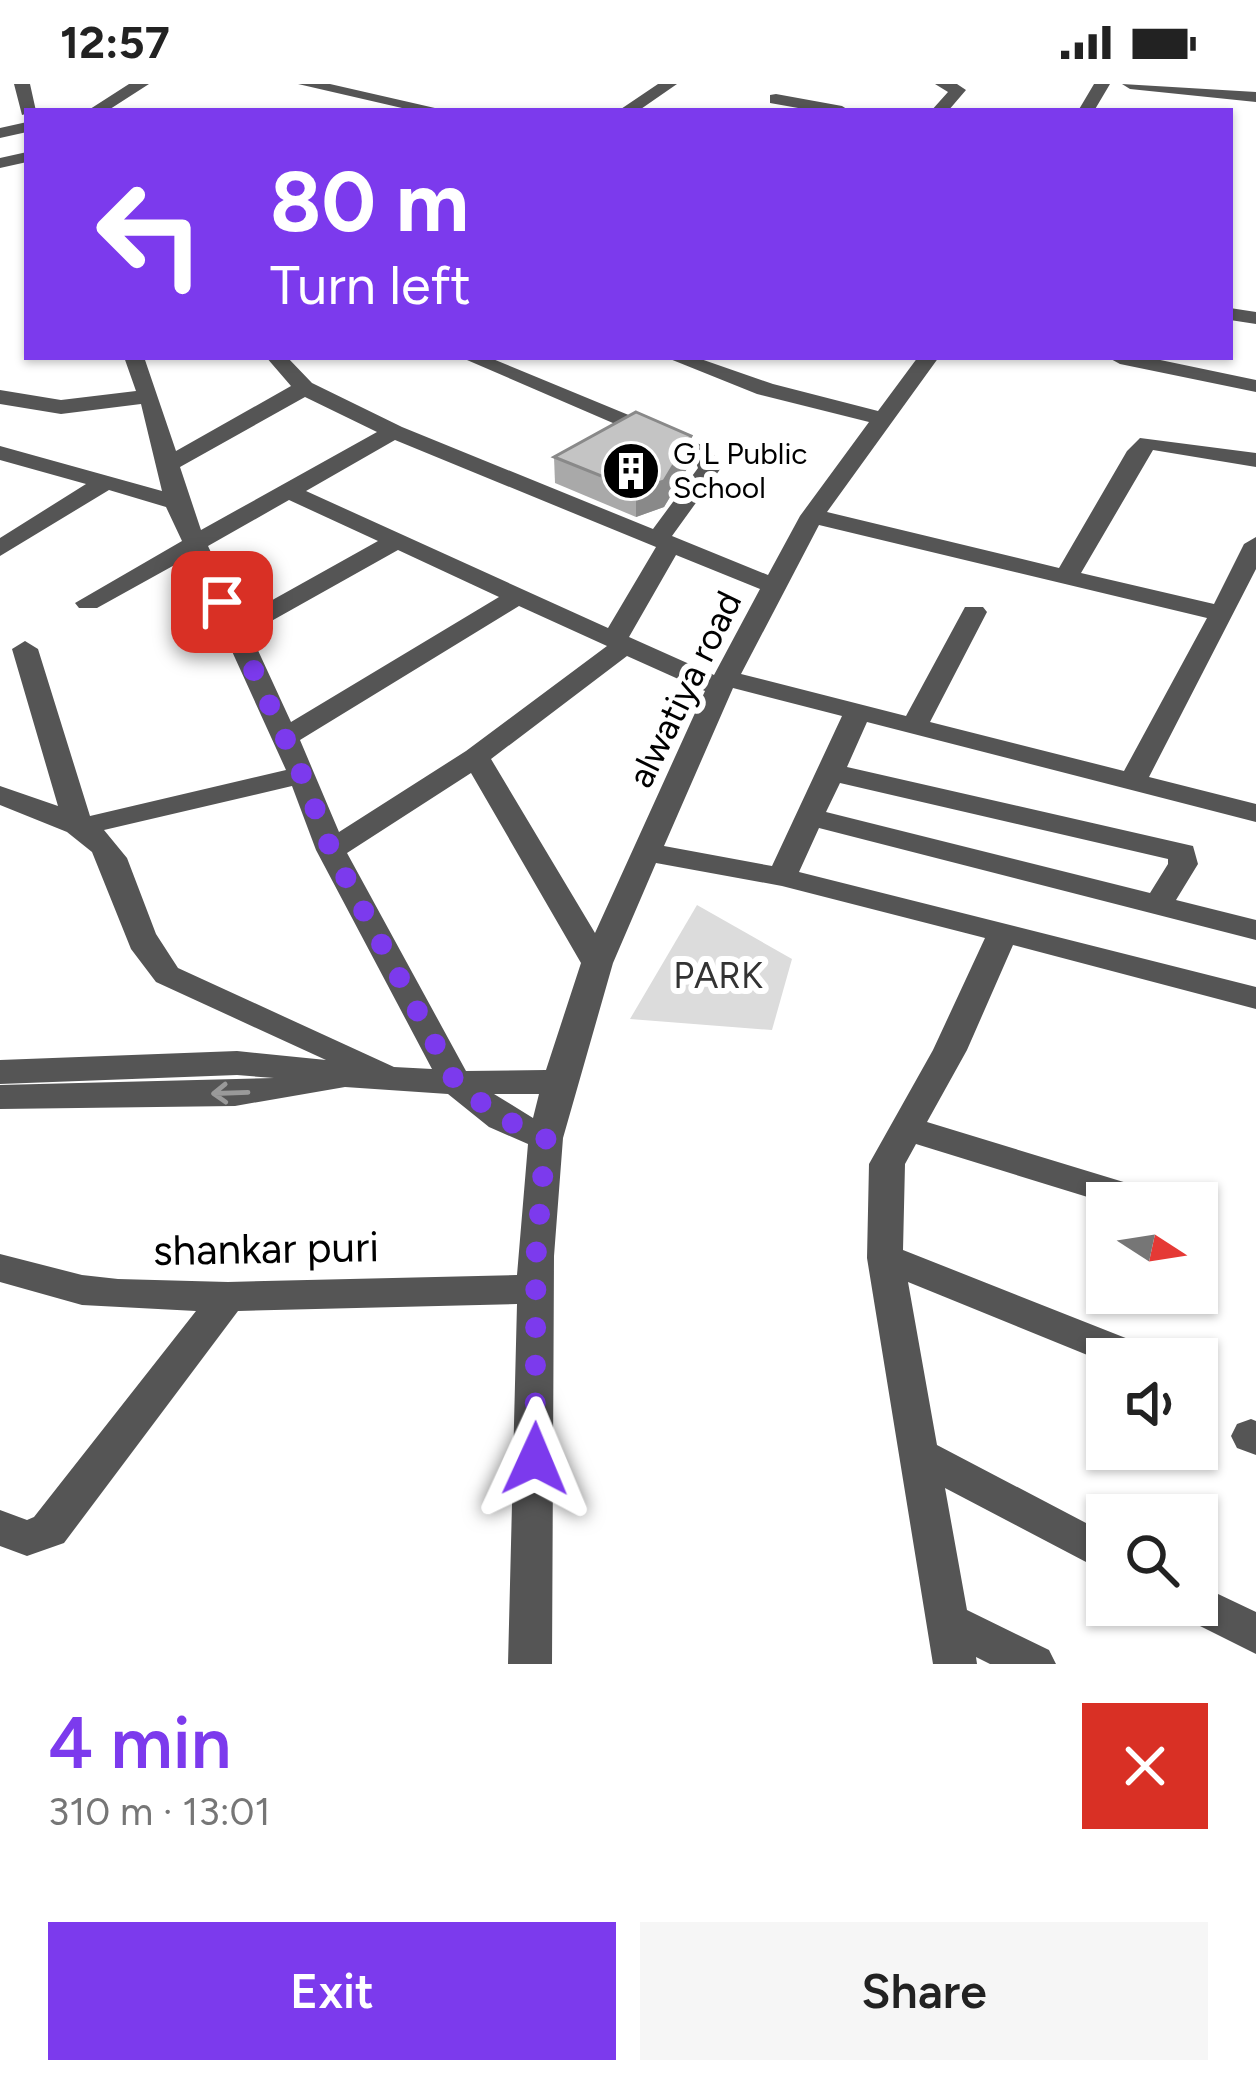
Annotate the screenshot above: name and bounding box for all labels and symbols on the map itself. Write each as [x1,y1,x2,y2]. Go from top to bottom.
place label: G L Public School [673,435,808,506]
building icon: G L Public School [600,440,662,502]
pin [171,551,273,653]
street label: alwatiya road [619,584,750,794]
park label: PARK [673,954,763,997]
one-way arrow [211,1082,250,1105]
north arrow [1086,1182,1218,1314]
street label: shankar puri [153,1221,379,1276]
position arrow [472,1396,598,1522]

